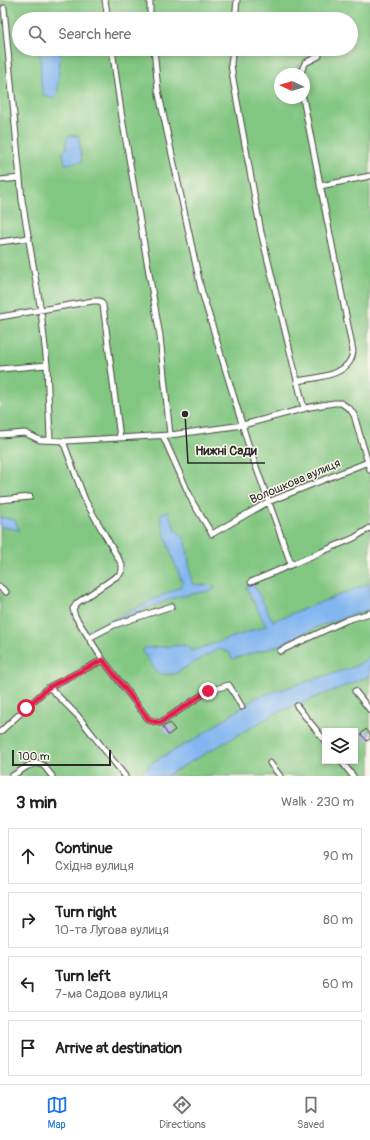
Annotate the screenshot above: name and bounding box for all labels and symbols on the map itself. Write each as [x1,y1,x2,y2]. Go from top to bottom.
north arrow [274,68,310,104]
callout: Нижні Сади [188,438,265,463]
text: Нижні Сади [195,443,257,459]
street label: Волошкова вулиця [248,455,343,507]
route end [199,682,217,700]
route start [17,699,35,717]
scale bar [12,748,111,767]

